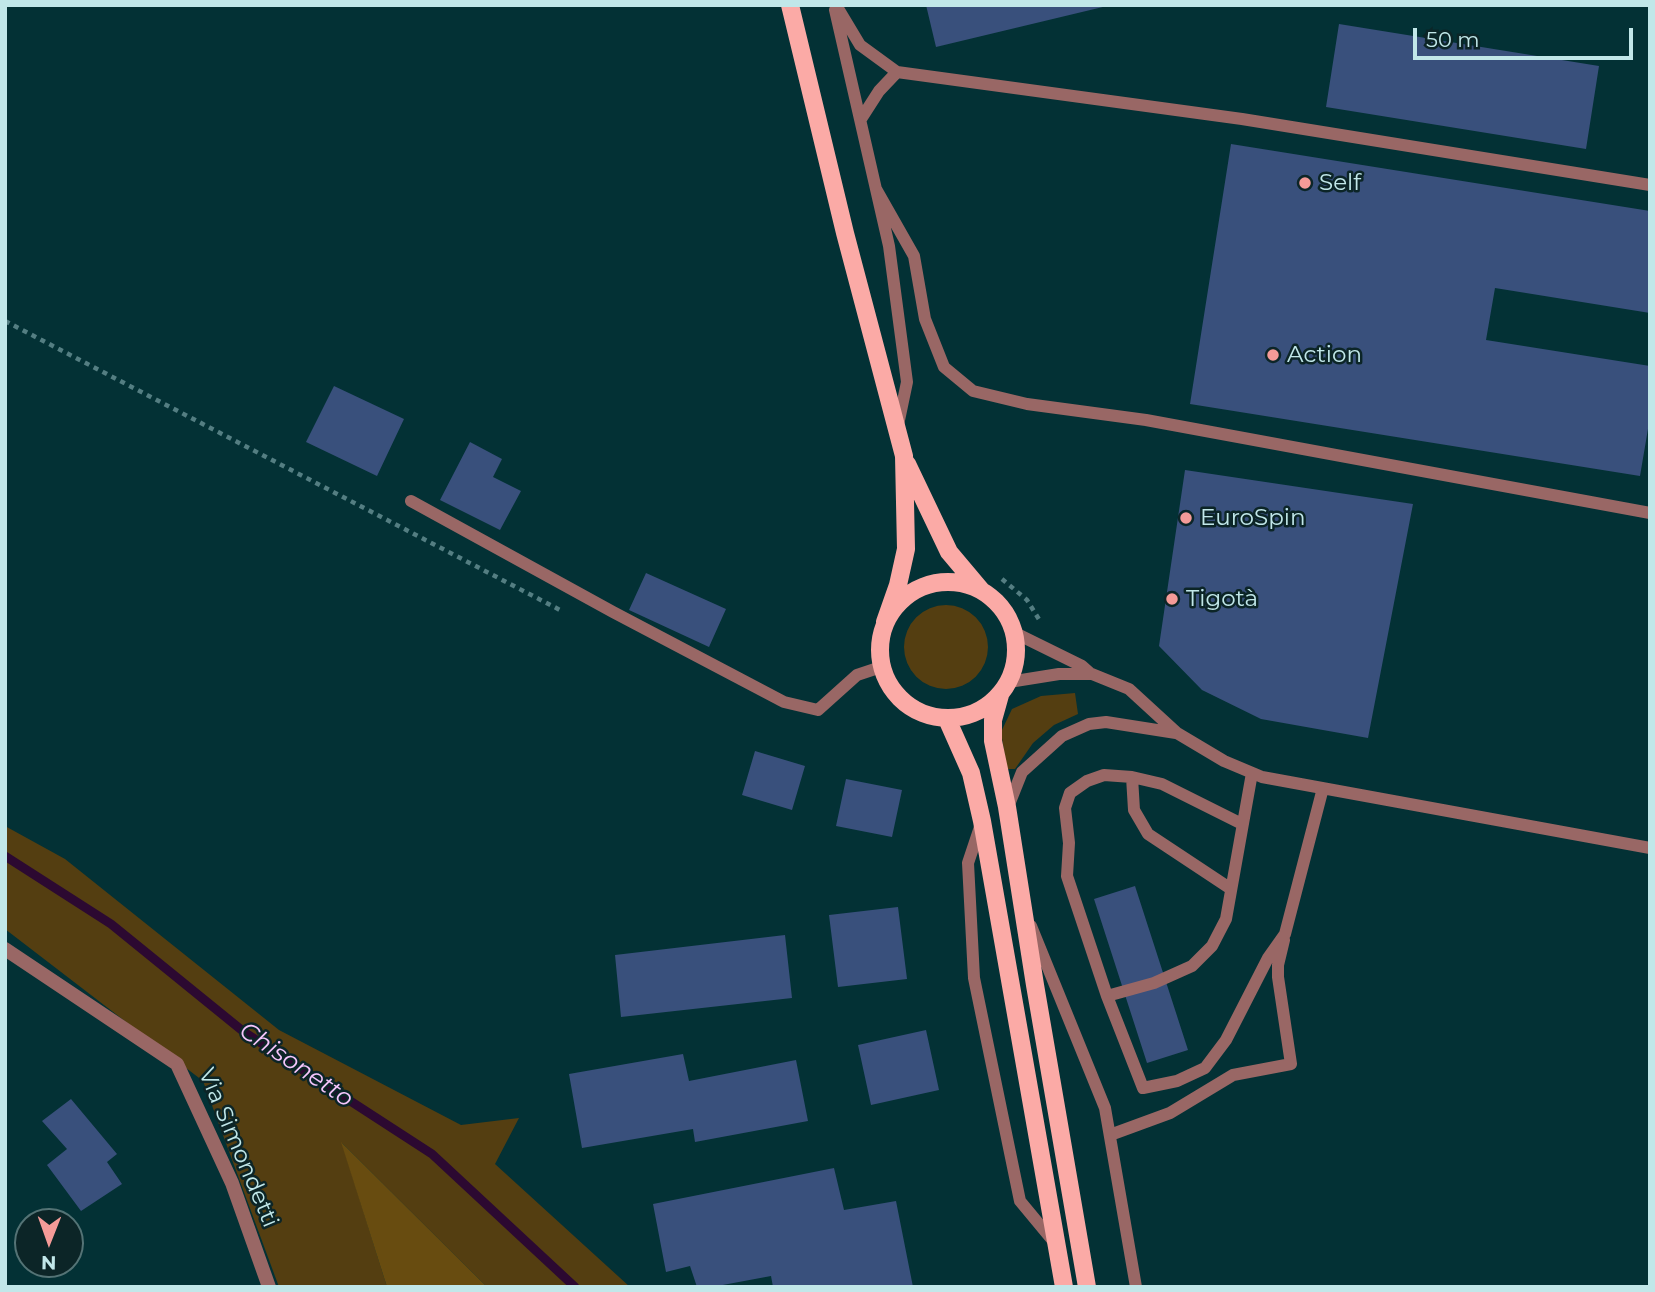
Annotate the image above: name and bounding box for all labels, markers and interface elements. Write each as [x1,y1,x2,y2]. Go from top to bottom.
scale bar [1417,14,1638,58]
text: 50 m [1426,27,1480,52]
place label: Self [1319,169,1361,197]
marker: Self [1297,175,1313,191]
place label: Action [1287,341,1362,369]
marker: Action [1265,347,1281,363]
place label: EuroSpin [1200,504,1305,532]
marker: EuroSpin [1178,510,1194,526]
place label: Tigotà [1186,585,1258,613]
marker: Tigotà [1164,591,1180,607]
water label: Chisonetto [234,1016,358,1114]
street label: Via Simondetti [192,1064,284,1232]
north arrow [14,1208,84,1278]
text: N [41,1251,57,1274]

